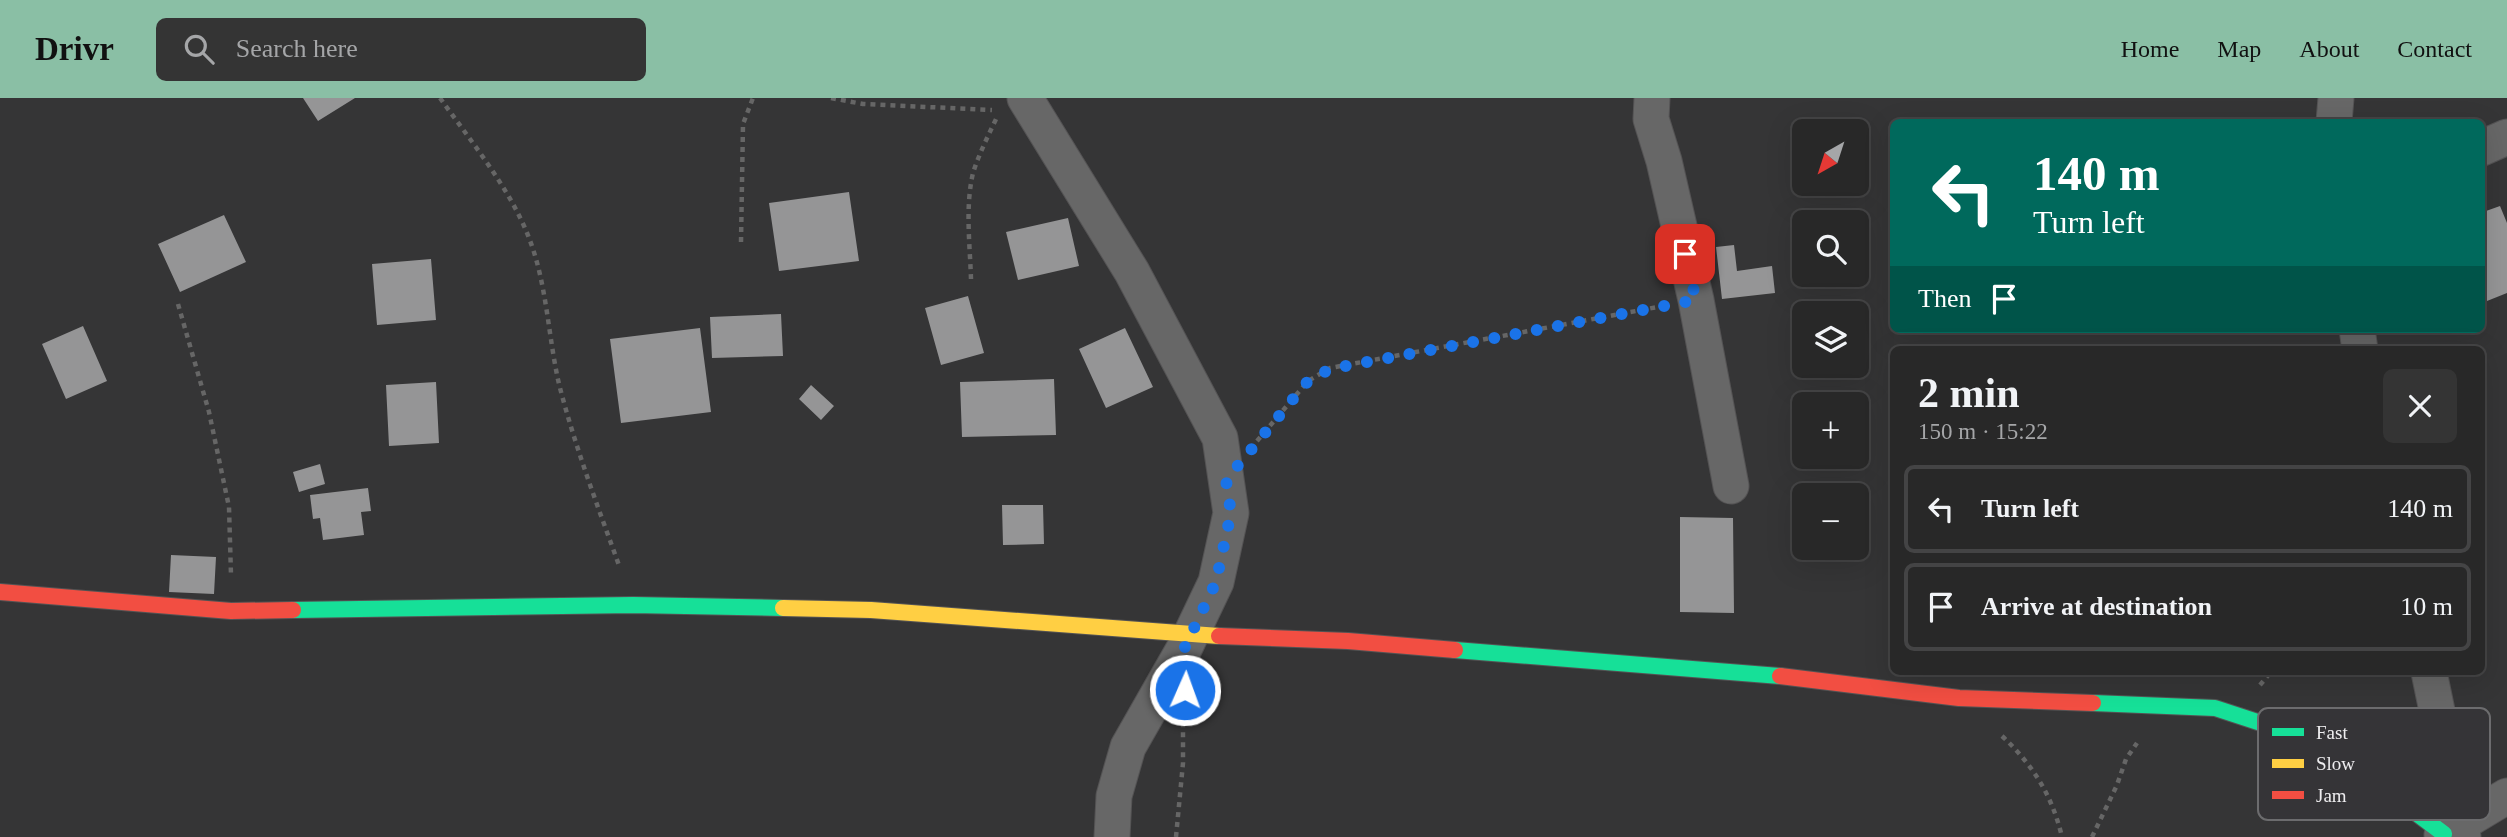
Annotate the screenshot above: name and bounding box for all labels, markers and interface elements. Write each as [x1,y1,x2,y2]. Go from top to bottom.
search box [156,18,646,81]
icon: search [180,30,218,68]
text: Drivr [35,31,114,67]
text: Search here [236,34,358,63]
text: Home [2121,36,2179,62]
text: Map [2217,36,2261,62]
text: About [2299,36,2359,62]
text: Contact [2397,36,2472,62]
north arrow [1792,119,1869,196]
map controls [1792,119,1869,560]
text: 140 m [2033,146,2160,201]
icon: left [1918,147,2009,238]
text: Turn left [2033,204,2145,240]
button: search [1792,210,1869,287]
pin [1655,224,1715,284]
icon: arrive [1666,235,1704,273]
icon: arrive [1985,280,2023,318]
text: Then [1918,284,1971,313]
button: layers [1792,301,1869,378]
button: close [2383,369,2457,443]
text: 2 min [1918,370,2020,416]
button: + [1792,392,1869,469]
text: 150 m · 15:22 [1918,419,2048,444]
button: − [1792,483,1869,560]
icon: left [1922,490,1960,528]
text: Turn left [1981,494,2079,523]
text: 140 m [2387,494,2453,523]
icon: arrive [1922,588,1960,626]
text: Arrive at destination [1981,592,2212,621]
text: 10 m [2400,592,2453,621]
position arrow [1148,653,1222,727]
legend [2258,708,2490,820]
text: Fast [2316,722,2348,743]
text: Slow [2316,753,2355,774]
text: Jam [2316,785,2347,806]

